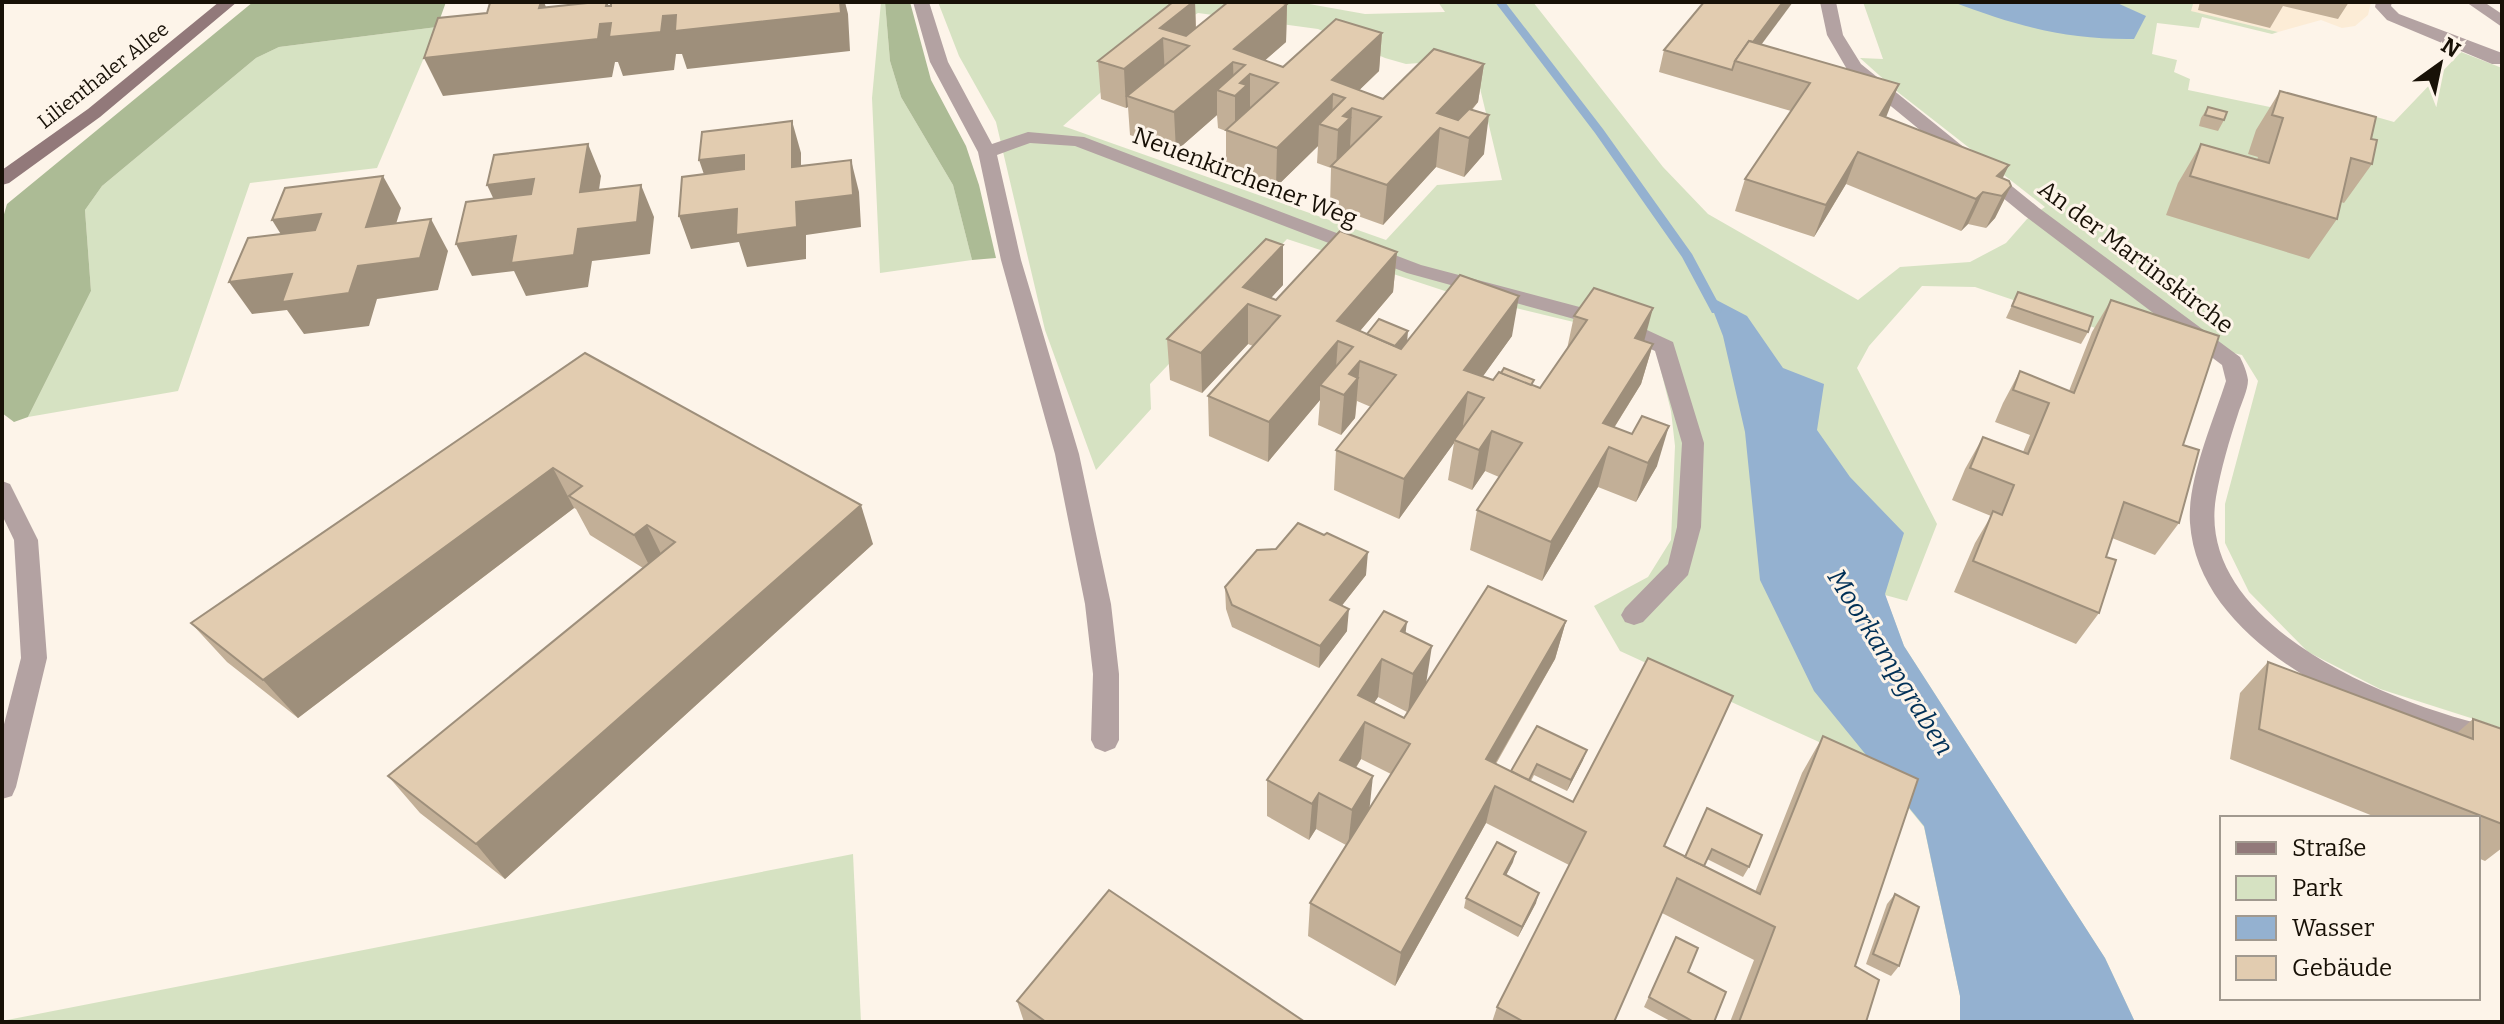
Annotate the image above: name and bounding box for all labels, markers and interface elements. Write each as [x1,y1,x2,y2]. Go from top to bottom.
street label: Lilienthaler Allee [33,17,173,133]
north arrow [2400,24,2480,104]
text: N [2436,32,2465,64]
street label: Neuenkirchener Weg [1129,121,1361,233]
street label: An der Martinskirche [2033,175,2239,339]
water label: Moorkampgraben [1821,564,1960,761]
legend [2220,816,2480,1000]
text: Straße [2292,834,2366,862]
text: Park [2292,874,2343,902]
text: Wasser [2292,914,2375,942]
text: Gebäude [2292,954,2392,982]

